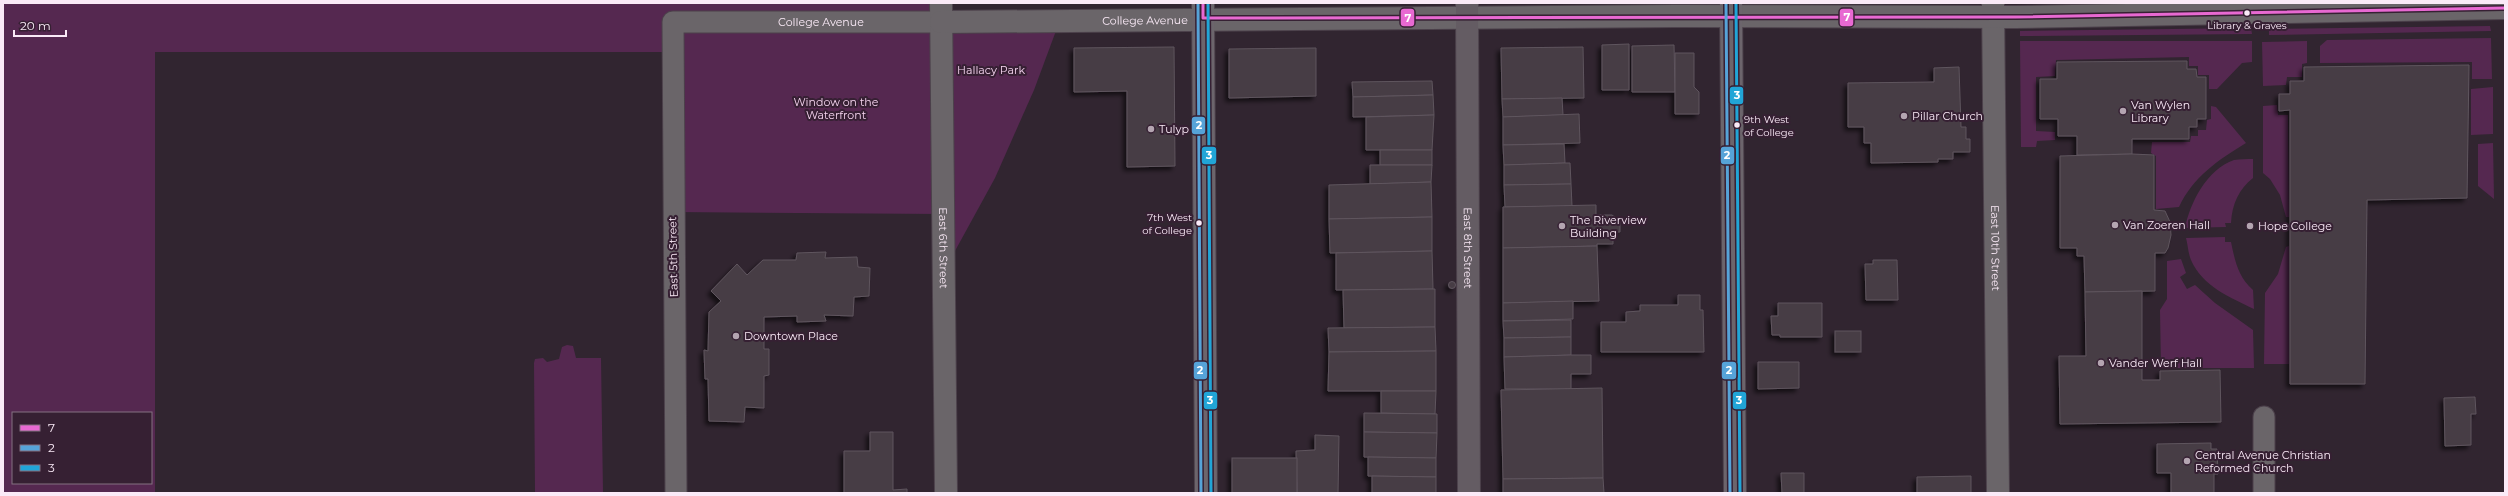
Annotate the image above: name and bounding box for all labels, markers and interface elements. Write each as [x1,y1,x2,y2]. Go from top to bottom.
line badge: 7 [1400,8,1415,27]
line badge: 7 [1839,8,1854,27]
marker: Library & Graves [2242,8,2252,18]
text: 7 [1844,10,1851,24]
text: 7 [1405,11,1412,25]
scale bar [14,12,66,38]
street label: College Avenue [1102,13,1188,28]
street label: College Avenue [778,15,864,29]
text: 20 m [20,18,51,33]
place label: Library & Graves [2207,19,2287,32]
park label: Hallacy Park [957,63,1025,77]
line badge: 3 [1729,86,1744,105]
text: 3 [1733,88,1741,102]
park label: Window on the Waterfront [794,95,879,122]
place label: Van Wylen Library [2131,98,2190,125]
marker: Van Wylen Library [2118,106,2128,116]
place label: Pillar Church [1912,109,1983,123]
marker: Pillar Church [1899,111,1909,121]
place label: 9th West of College [1744,113,1794,139]
line badge: 2 [1191,116,1206,135]
text: 2 [1196,118,1203,132]
marker: 9th West of College [1732,120,1742,130]
place label: Tulyp [1159,122,1189,136]
marker: Tulyp [1146,124,1156,134]
line badge: 3 [1201,146,1217,165]
line badge: 2 [1720,146,1735,165]
text: 3 [1205,148,1213,162]
text: 2 [1724,148,1731,162]
street label: East 10th Street [1988,205,2003,292]
street label: East 6th Street [936,207,951,289]
street label: East 8th Street [1461,207,1475,289]
place label: 7th West of College [1142,211,1192,237]
place label: The Riverview Building [1570,213,1647,240]
street label: East 5th Street [665,216,681,297]
marker: 7th West of College [1194,218,1204,228]
place label: Van Zoeren Hall [2123,218,2210,232]
place label: Hope College [2258,219,2332,233]
marker: Van Zoeren Hall [2110,220,2120,230]
marker: The Riverview Building [1557,221,1567,231]
marker: Hope College [2245,221,2255,231]
place label: Downtown Place [744,329,838,343]
marker: Downtown Place [731,331,741,341]
place label: Vander Werf Hall [2109,356,2202,370]
marker: Vander Werf Hall [2096,358,2106,368]
line badge: 2 [1193,361,1208,380]
line badge: 2 [1721,361,1737,380]
text: 2 [1197,363,1204,377]
text: 2 [1726,363,1733,377]
line badge: 3 [1203,391,1218,410]
line badge: 3 [1732,391,1747,410]
text: 3 [1206,393,1214,407]
text: 3 [1735,393,1743,407]
legend [12,412,152,484]
text: 7 [48,420,55,435]
text: 2 [48,440,55,455]
place label: Central Avenue Christian Reformed Church [2195,448,2331,475]
marker: Central Avenue Christian Reformed Church [2182,456,2192,466]
text: 3 [48,460,55,475]

